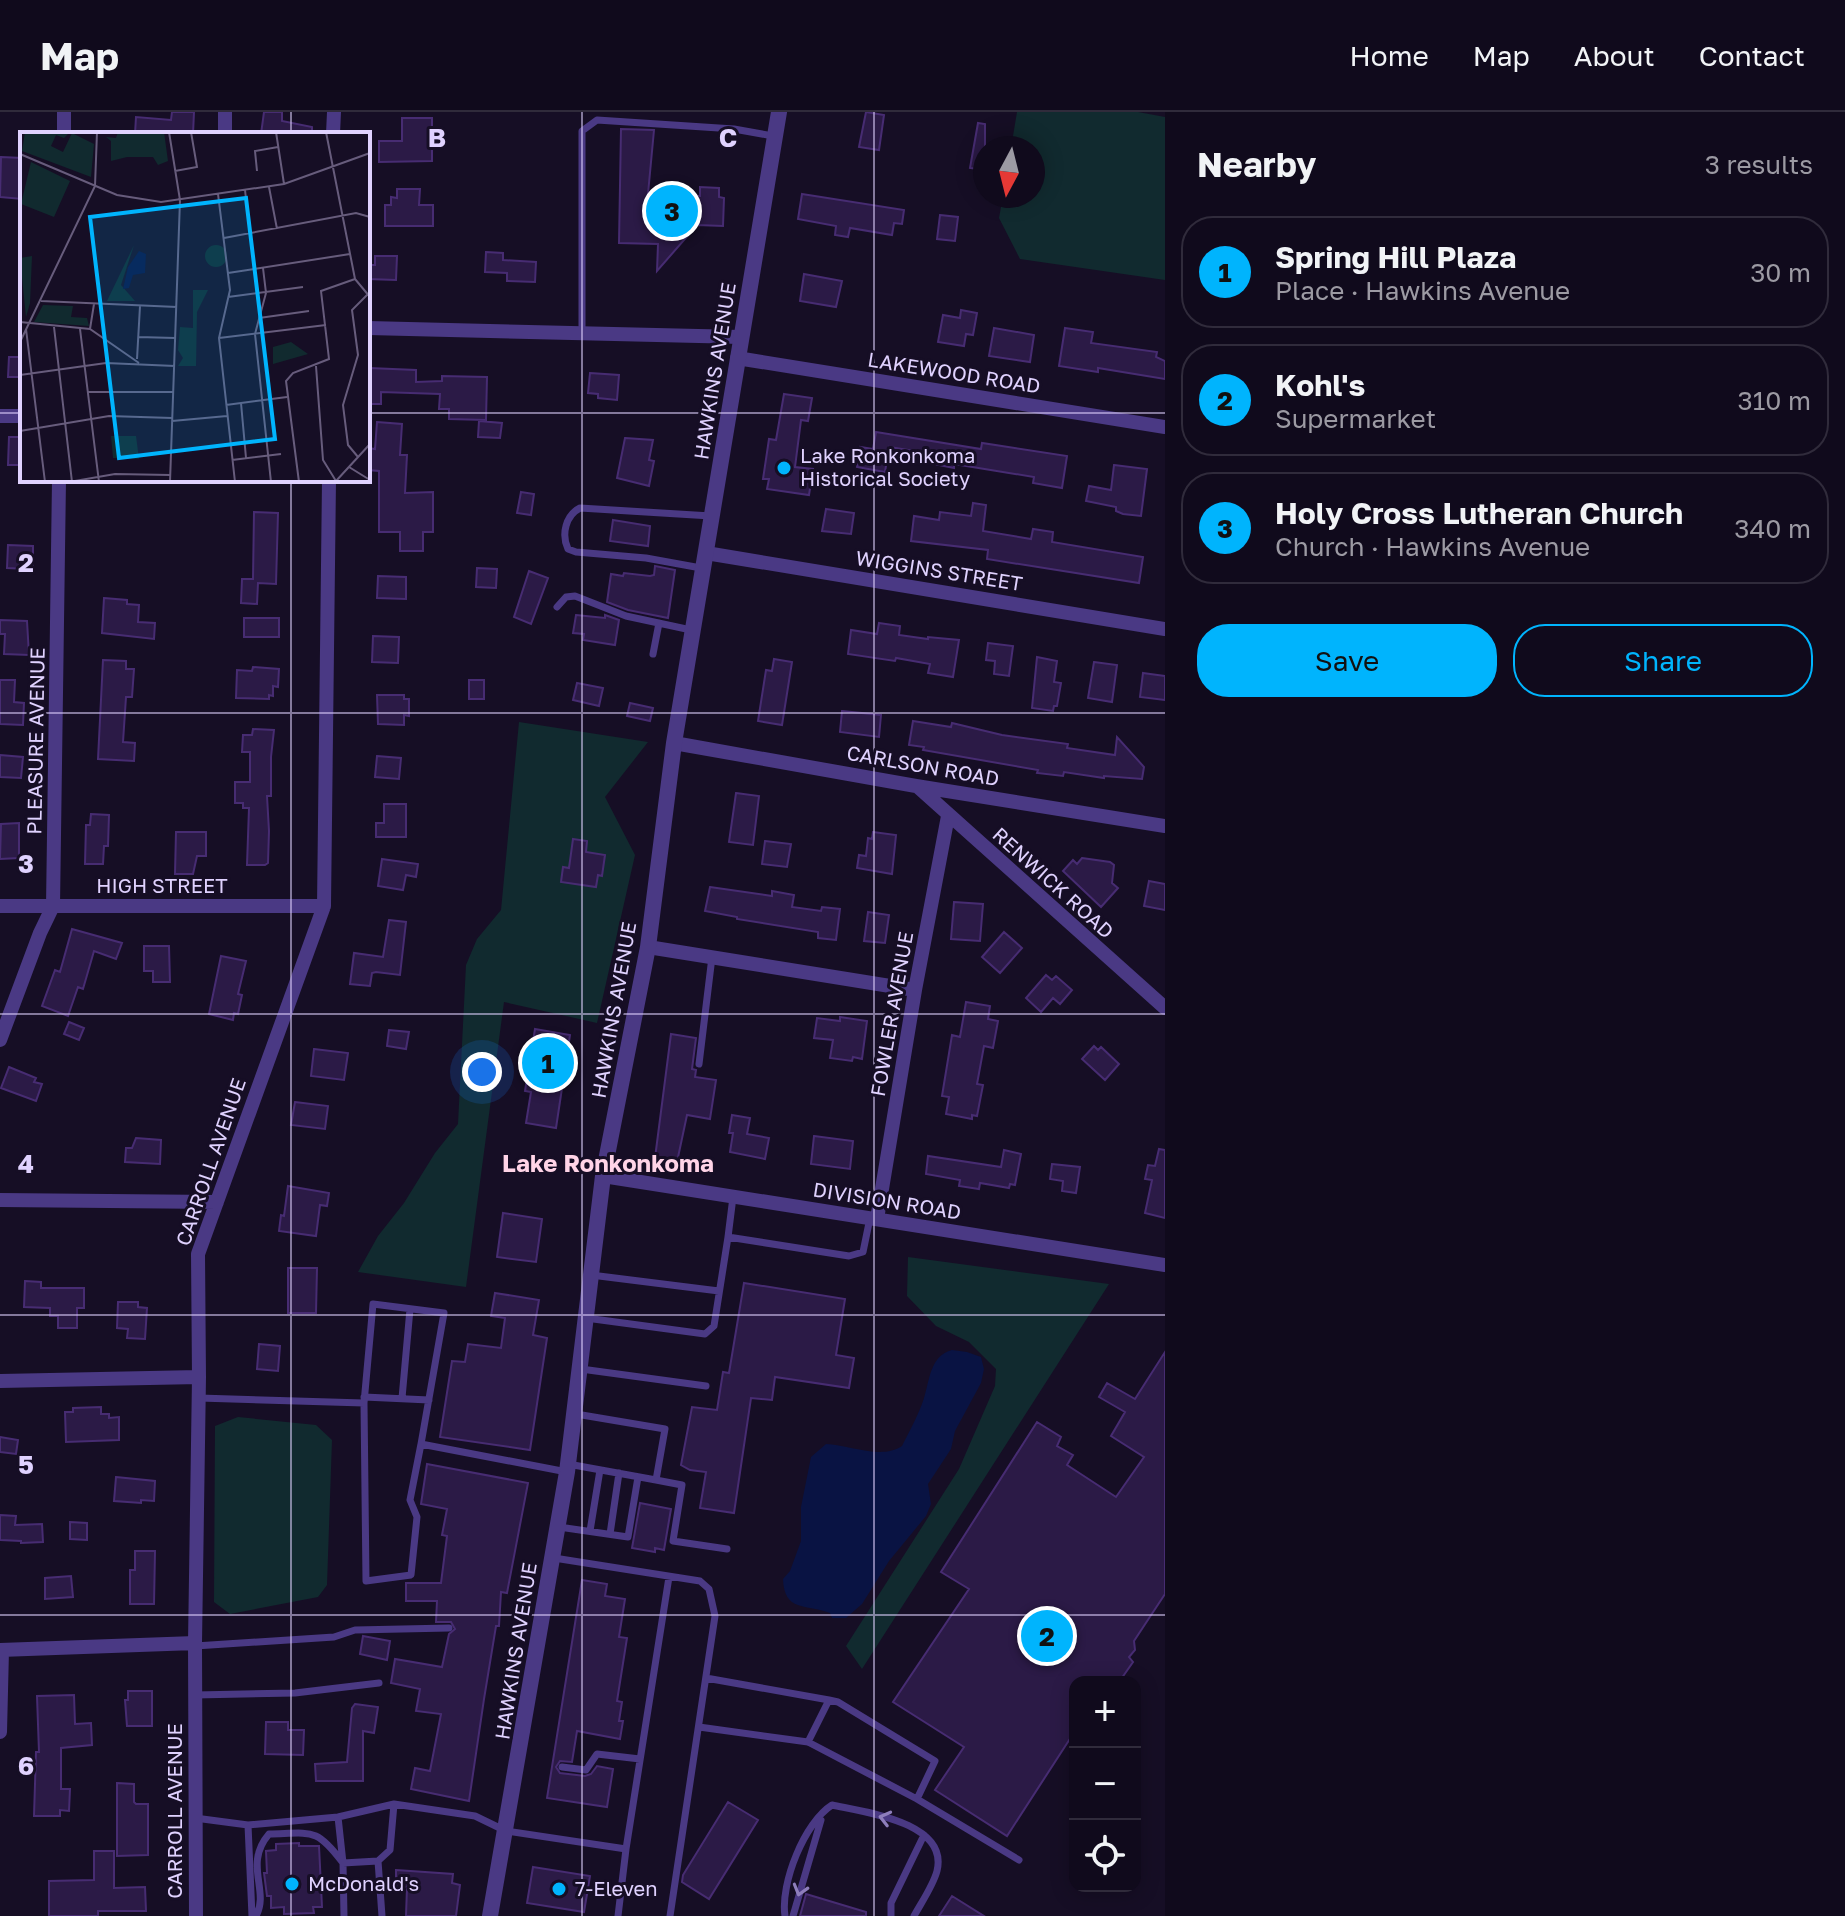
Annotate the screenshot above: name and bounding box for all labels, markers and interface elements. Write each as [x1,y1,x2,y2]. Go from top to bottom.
text: Map [40,33,119,78]
text: Home [1350,39,1429,72]
text: Map [1473,39,1530,72]
text: About [1574,39,1655,72]
text: Contact [1699,39,1805,72]
text: B [428,122,446,153]
text: C [719,122,737,153]
inset map [20,132,370,482]
north arrow [973,136,1045,208]
text: Nearby [1197,144,1317,184]
text: 3 results [1705,149,1813,180]
pin: 3 [646,181,698,241]
text: Spring Hill Plaza [1275,239,1516,275]
text: 1 [1218,257,1232,288]
text: 30 m [1750,257,1811,288]
text: Place · Hawkins Avenue [1275,275,1570,306]
street label: HAWKINS AVENUE [688,281,740,461]
street label: LAKEWOOD ROAD [866,347,1042,398]
text: Kohl's [1275,367,1365,403]
text: 2 [1217,385,1233,416]
text: 310 m [1738,385,1811,416]
text: Supermarket [1275,403,1436,434]
place label: Lake Ronkonkoma Historical Society [800,443,975,490]
marker: Lake Ronkonkoma Historical Society [775,459,793,477]
text: Holy Cross Lutheran Church [1275,495,1683,531]
text: 3 [1217,513,1233,544]
text: 340 m [1734,513,1811,544]
text: Church · Hawkins Avenue [1275,531,1590,562]
street label: WIGGINS STREET [854,545,1024,595]
text: 2 [18,547,34,578]
button: Save [1197,624,1497,697]
button: Share [1513,624,1813,697]
street label: PLEASURE AVENUE [21,647,49,835]
street label: CARLSON ROAD [845,740,1001,790]
street label: RENWICK ROAD [988,822,1119,943]
text: 3 [18,848,34,879]
street label: HIGH STREET [96,873,228,897]
street label: HAWKINS AVENUE [586,920,640,1100]
street label: FOWLER AVENUE [865,930,917,1098]
pin: 1 [522,1033,574,1093]
your location [462,1052,502,1092]
street label: CARROLL AVENUE [170,1075,250,1249]
text: 4 [18,1148,34,1179]
district label: Lake Ronkonkoma [502,1148,714,1177]
street label: DIVISION ROAD [811,1176,963,1224]
text: 5 [18,1449,34,1480]
street label: HAWKINS AVENUE [489,1561,541,1741]
pin: 2 [1021,1606,1073,1666]
map controls [1069,1676,1141,1892]
button: + [1069,1676,1141,1748]
street label: CARROLL AVENUE [162,1723,186,1899]
button: − [1069,1748,1141,1820]
text: 6 [18,1750,34,1781]
one-way arrow [879,1810,892,1827]
button: locate [1069,1820,1141,1892]
place label: McDonald's [308,1871,419,1895]
marker: McDonald's [283,1875,301,1893]
place label: 7-Eleven [575,1876,658,1900]
marker: 7-Eleven [550,1880,568,1898]
one-way arrow [793,1882,809,1896]

